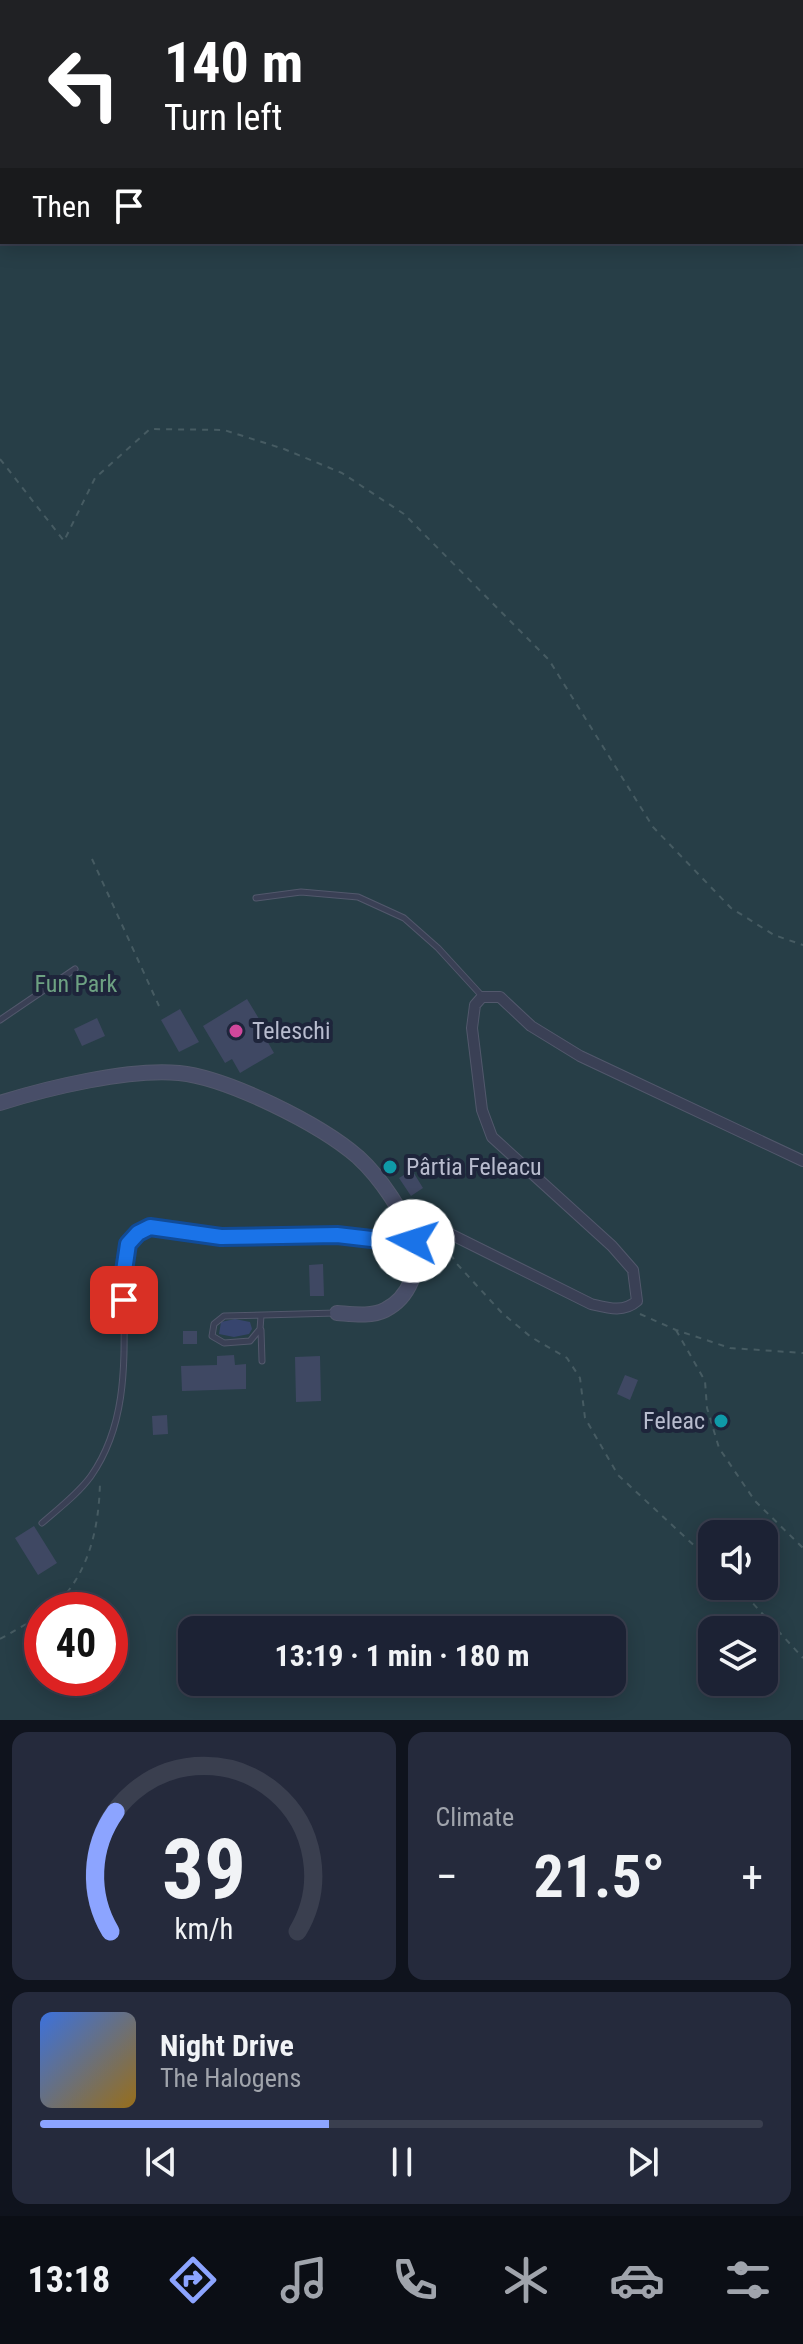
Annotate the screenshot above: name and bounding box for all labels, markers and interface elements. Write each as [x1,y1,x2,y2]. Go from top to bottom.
text: 140 m [164,30,303,96]
icon: left [32,32,136,136]
text: Turn left [164,97,282,139]
icon: arrive [107,184,151,228]
text: Then [32,189,91,224]
park label: Fun Park [35,970,118,998]
place label: Teleschi [252,1017,330,1045]
marker: Teleschi [227,1022,245,1040]
place label: Pârtia Feleacu [406,1153,542,1181]
marker: Pârtia Feleacu [381,1158,399,1176]
position arrow [371,1199,455,1283]
pin [90,1266,158,1334]
icon: arrive [102,1278,146,1322]
place label: Feleac [643,1407,705,1435]
marker: Feleac [712,1412,730,1430]
map controls [698,1520,778,1696]
button: sound [698,1520,778,1600]
speed limit sign: 40 [24,1592,128,1696]
button: layers [698,1616,778,1696]
text: 13:19 · 1 min · 180 m [275,1638,529,1673]
text: Climate [436,1802,514,1832]
text: 39 [162,1821,246,1918]
text: 21.5° [533,1841,665,1912]
text: − [436,1851,458,1903]
text: + [741,1851,763,1903]
text: km/h [174,1912,233,1946]
text: Night Drive [160,2028,294,2063]
text: The Halogens [160,2063,301,2093]
icon: previous [139,2140,183,2184]
icon: pause [380,2140,424,2184]
icon: next [621,2140,665,2184]
icon: directions [165,2252,221,2308]
icon: music [276,2252,332,2308]
icon: phone [387,2252,443,2308]
icon: climate [498,2252,554,2308]
icon: car [609,2252,665,2308]
icon: filters [720,2252,776,2308]
text: 13:18 [27,2259,110,2301]

